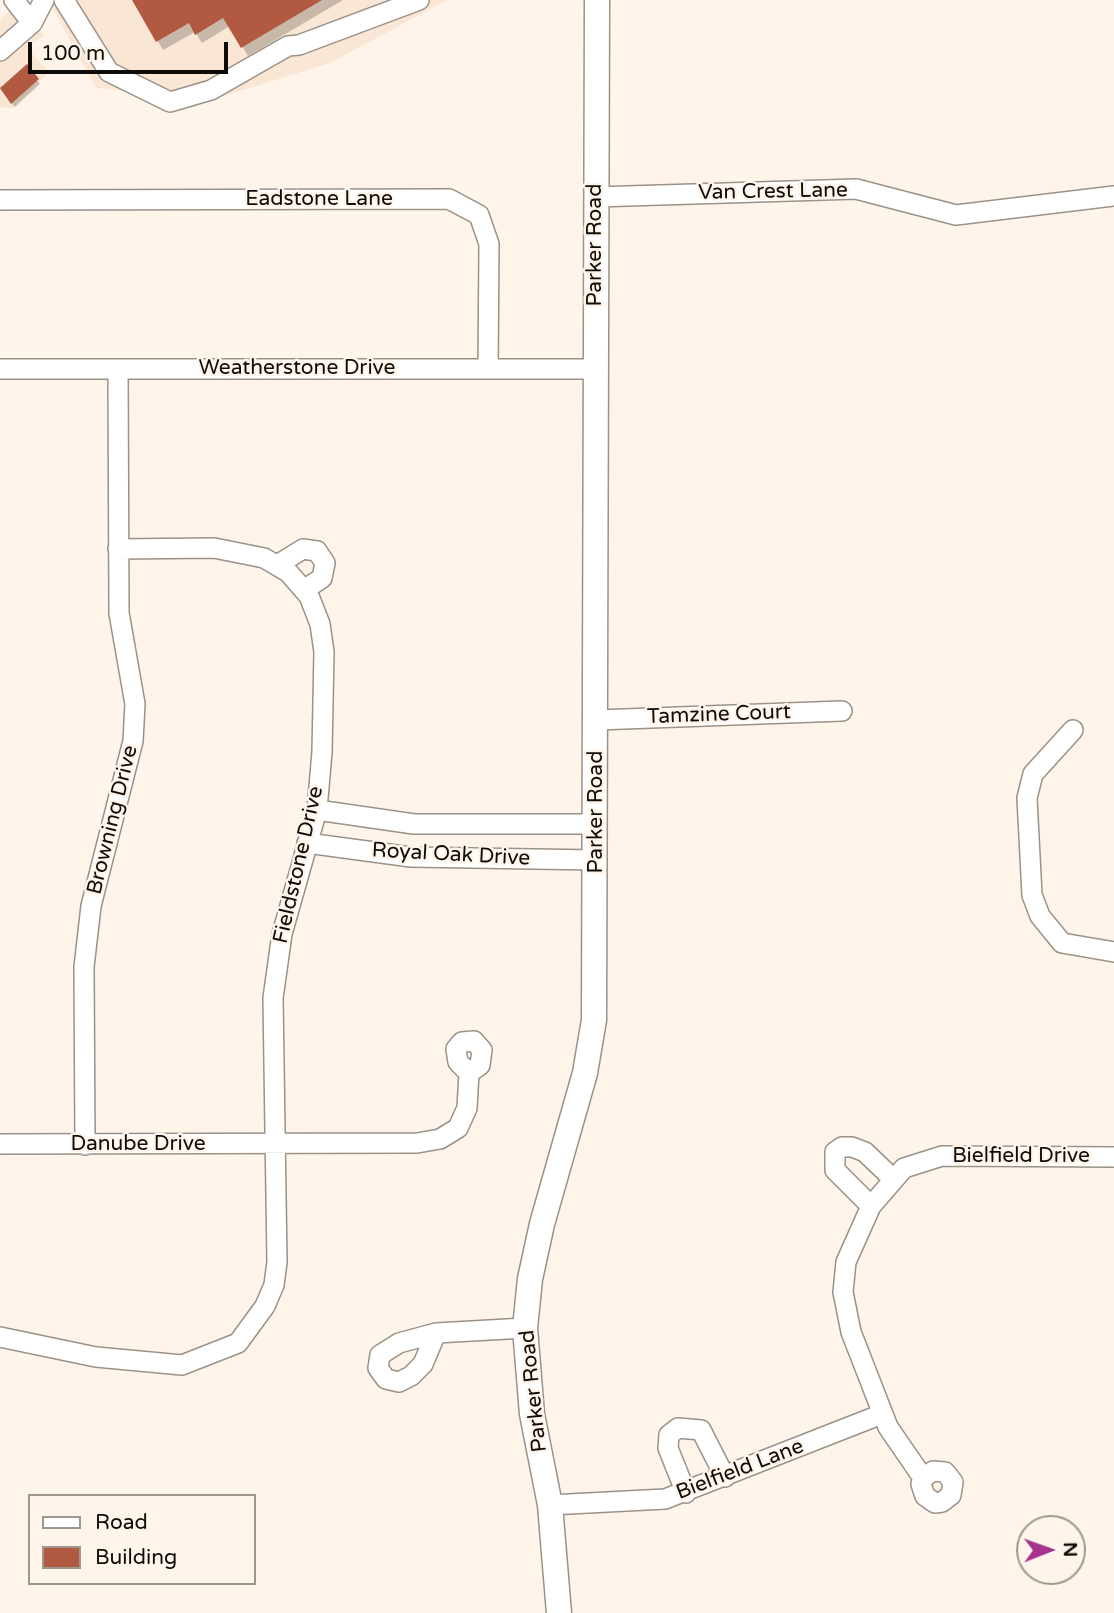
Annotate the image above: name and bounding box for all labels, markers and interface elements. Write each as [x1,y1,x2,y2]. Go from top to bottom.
scale bar [32,28,231,72]
text: 100 m [41,41,105,66]
street label: Van Crest Lane [698,178,848,206]
street label: Parker Road [582,184,608,306]
street label: Eadstone Lane [245,186,393,212]
street label: Weatherstone Drive [199,355,395,381]
street label: Tamzine Court [647,700,791,730]
street label: Browning Drive [82,743,144,897]
street label: Parker Road [583,751,609,873]
street label: Fieldstone Drive [269,784,329,946]
street label: Royal Oak Drive [371,838,531,872]
street label: Danube Drive [70,1131,206,1157]
street label: Bielfield Drive [952,1143,1090,1169]
street label: Parker Road [515,1329,553,1453]
street label: Bielfield Lane [673,1434,807,1506]
legend [28,1494,256,1585]
text: Road [95,1510,148,1535]
north arrow [1016,1515,1086,1585]
text: N [1059,1542,1081,1557]
text: Building [95,1545,177,1570]

